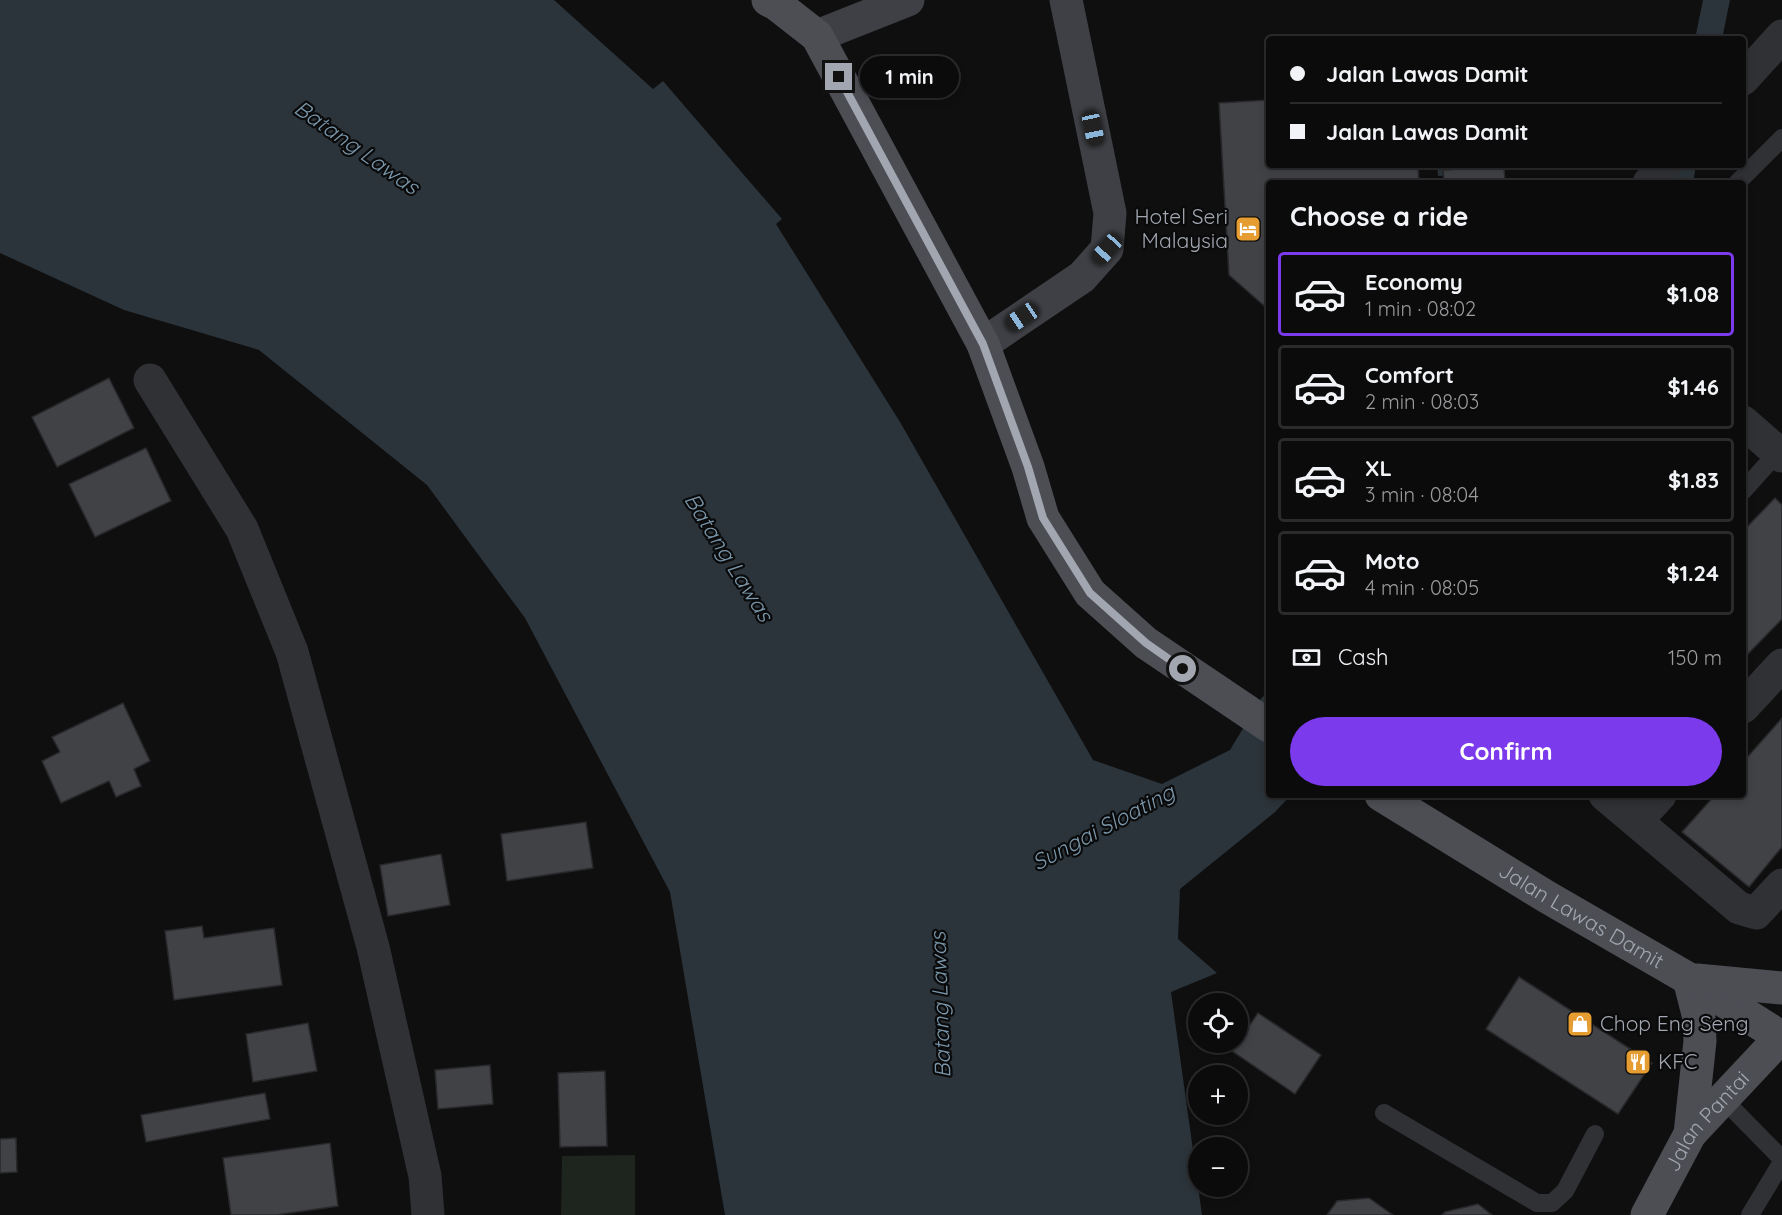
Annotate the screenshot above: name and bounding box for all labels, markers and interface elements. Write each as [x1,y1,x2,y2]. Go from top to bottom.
callout: 1 min [860,56,959,98]
text: Jalan Lawas Damit [1326,60,1529,88]
route end [825,63,852,90]
text: 1 min [885,64,934,89]
water label: Batang Lawas [289,94,426,201]
car [1080,109,1106,147]
text: Jalan Lawas Damit [1326,118,1529,146]
text: Choose a ride [1290,199,1468,233]
place label: Hotel Seri Malaysia [1135,203,1228,253]
hotel icon: Hotel Seri Malaysia [1233,214,1263,244]
car [1088,230,1126,268]
icon: car [1293,267,1347,321]
text: Economy [1365,268,1463,296]
text: $1.08 [1666,280,1719,308]
text: 1 min · 08:02 [1365,296,1476,321]
car [1002,299,1042,335]
icon: car [1293,360,1347,414]
text: Comfort [1365,361,1454,389]
text: $1.46 [1667,373,1719,401]
text: 2 min · 08:03 [1365,389,1479,414]
icon: car [1293,453,1347,507]
text: XL [1365,454,1392,482]
text: $1.83 [1668,466,1719,494]
text: 3 min · 08:04 [1365,482,1479,507]
water label: Batang Lawas [678,488,780,628]
icon: car [1293,546,1347,600]
text: Moto [1365,547,1419,575]
text: $1.24 [1666,559,1719,587]
text: 4 min · 08:05 [1365,575,1479,600]
icon: cash [1290,641,1323,674]
text: Cash [1338,643,1389,671]
text: 150 m [1668,645,1722,670]
route start [1169,655,1196,682]
button: Confirm [1290,717,1722,786]
water label: Sungai Sloating [1027,777,1180,876]
street label: Jalan Lawas Damit [1494,857,1669,974]
water label: Batang Lawas [923,930,957,1078]
map controls [1188,993,1248,1197]
button: locate [1188,993,1248,1053]
shop icon: Chop Eng Seng [1565,1009,1595,1039]
place label: Chop Eng Seng [1600,1010,1749,1036]
restaurant icon: KFC [1623,1047,1653,1077]
place label: KFC [1658,1048,1698,1074]
button: + [1188,1065,1248,1125]
street label: Jalan Pantai [1659,1065,1754,1176]
button: − [1188,1137,1248,1197]

